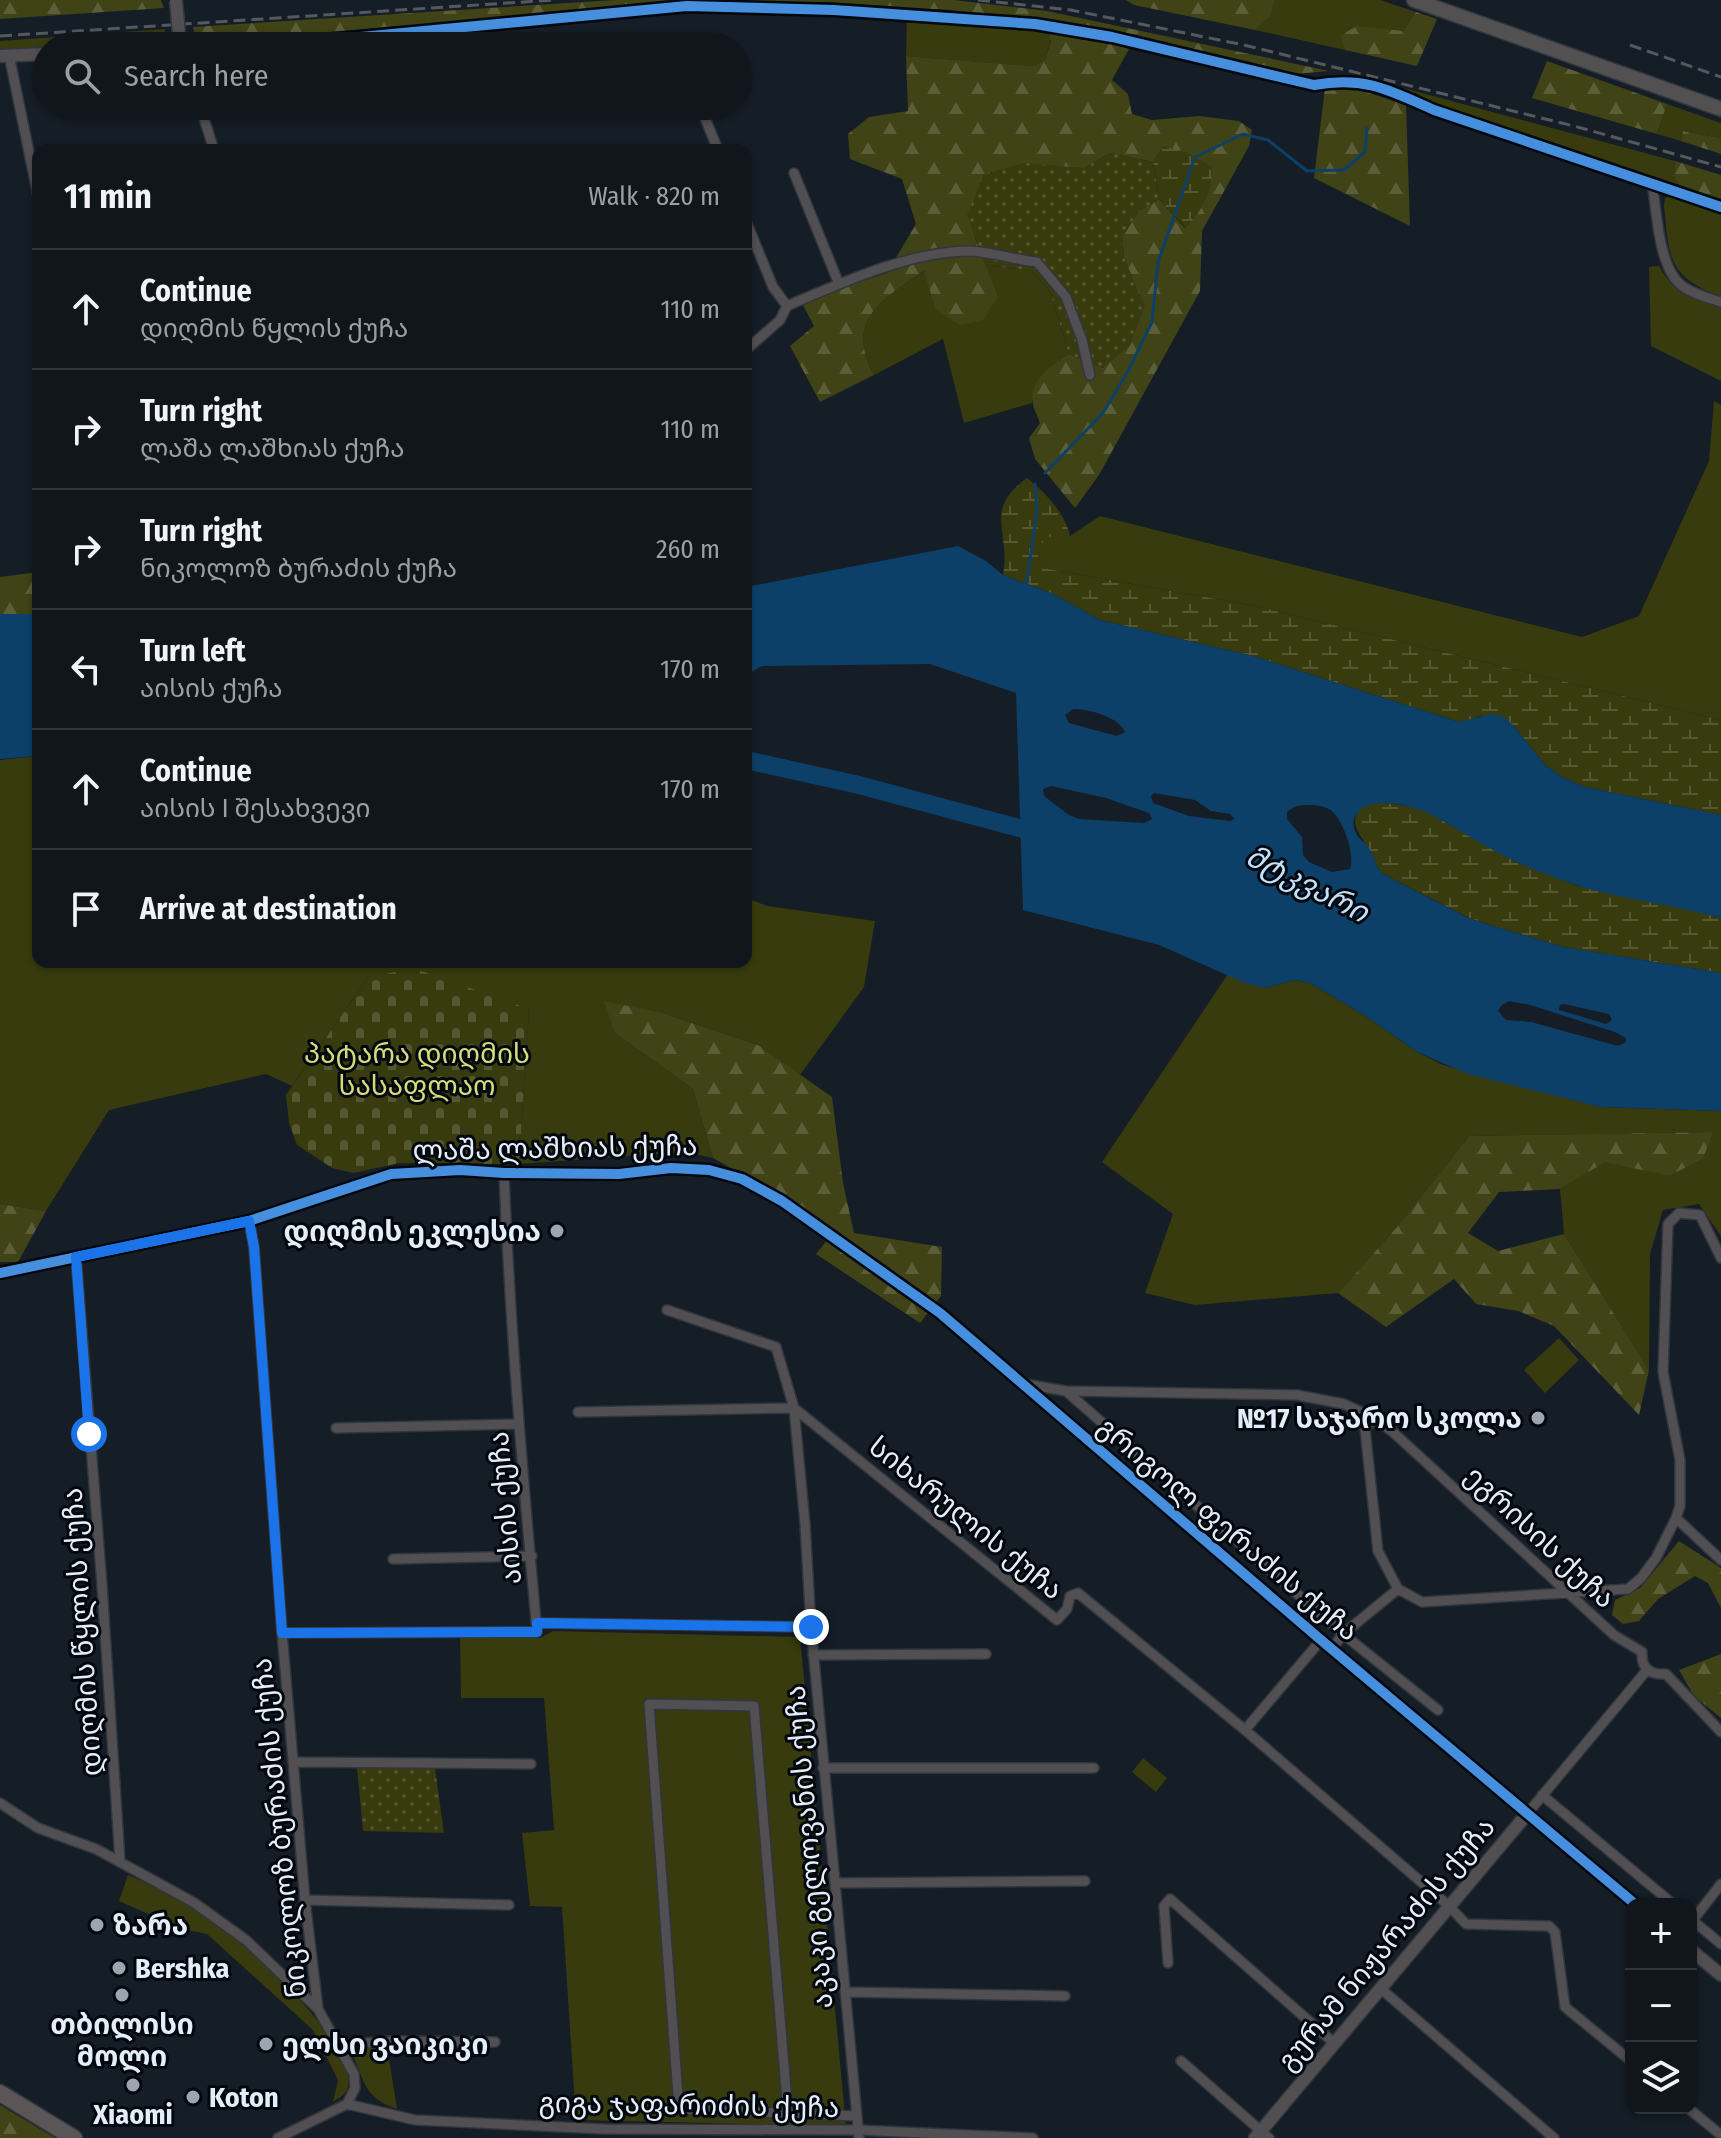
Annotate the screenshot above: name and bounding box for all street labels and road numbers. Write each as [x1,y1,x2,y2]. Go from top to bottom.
street label: ლაშა ლაშხიას ქუჩა [412,1129,698,1167]
street label: გრიგოლ ფერაძის ქუჩა [1091,1410,1365,1648]
street label: აისის ქუჩა [482,1430,528,1586]
street label: სიხარულის ქუჩა [862,1430,1070,1606]
street label: ეგრისის ქუჩა [1458,1459,1622,1615]
street label: დიღმის წყლის ქუჩა [55,1487,109,1777]
street label: ნიკოლოზ ბურაძის ქუჩა [245,1657,313,1999]
street label: აკაკი გელოვანის ქუჩა [778,1684,840,2010]
street label: გურამ ნიჟარაძის ქუჩა [1270,1811,1502,2077]
street label: გიგა ჯაფარიძის ქუჩა [538,2086,840,2124]

